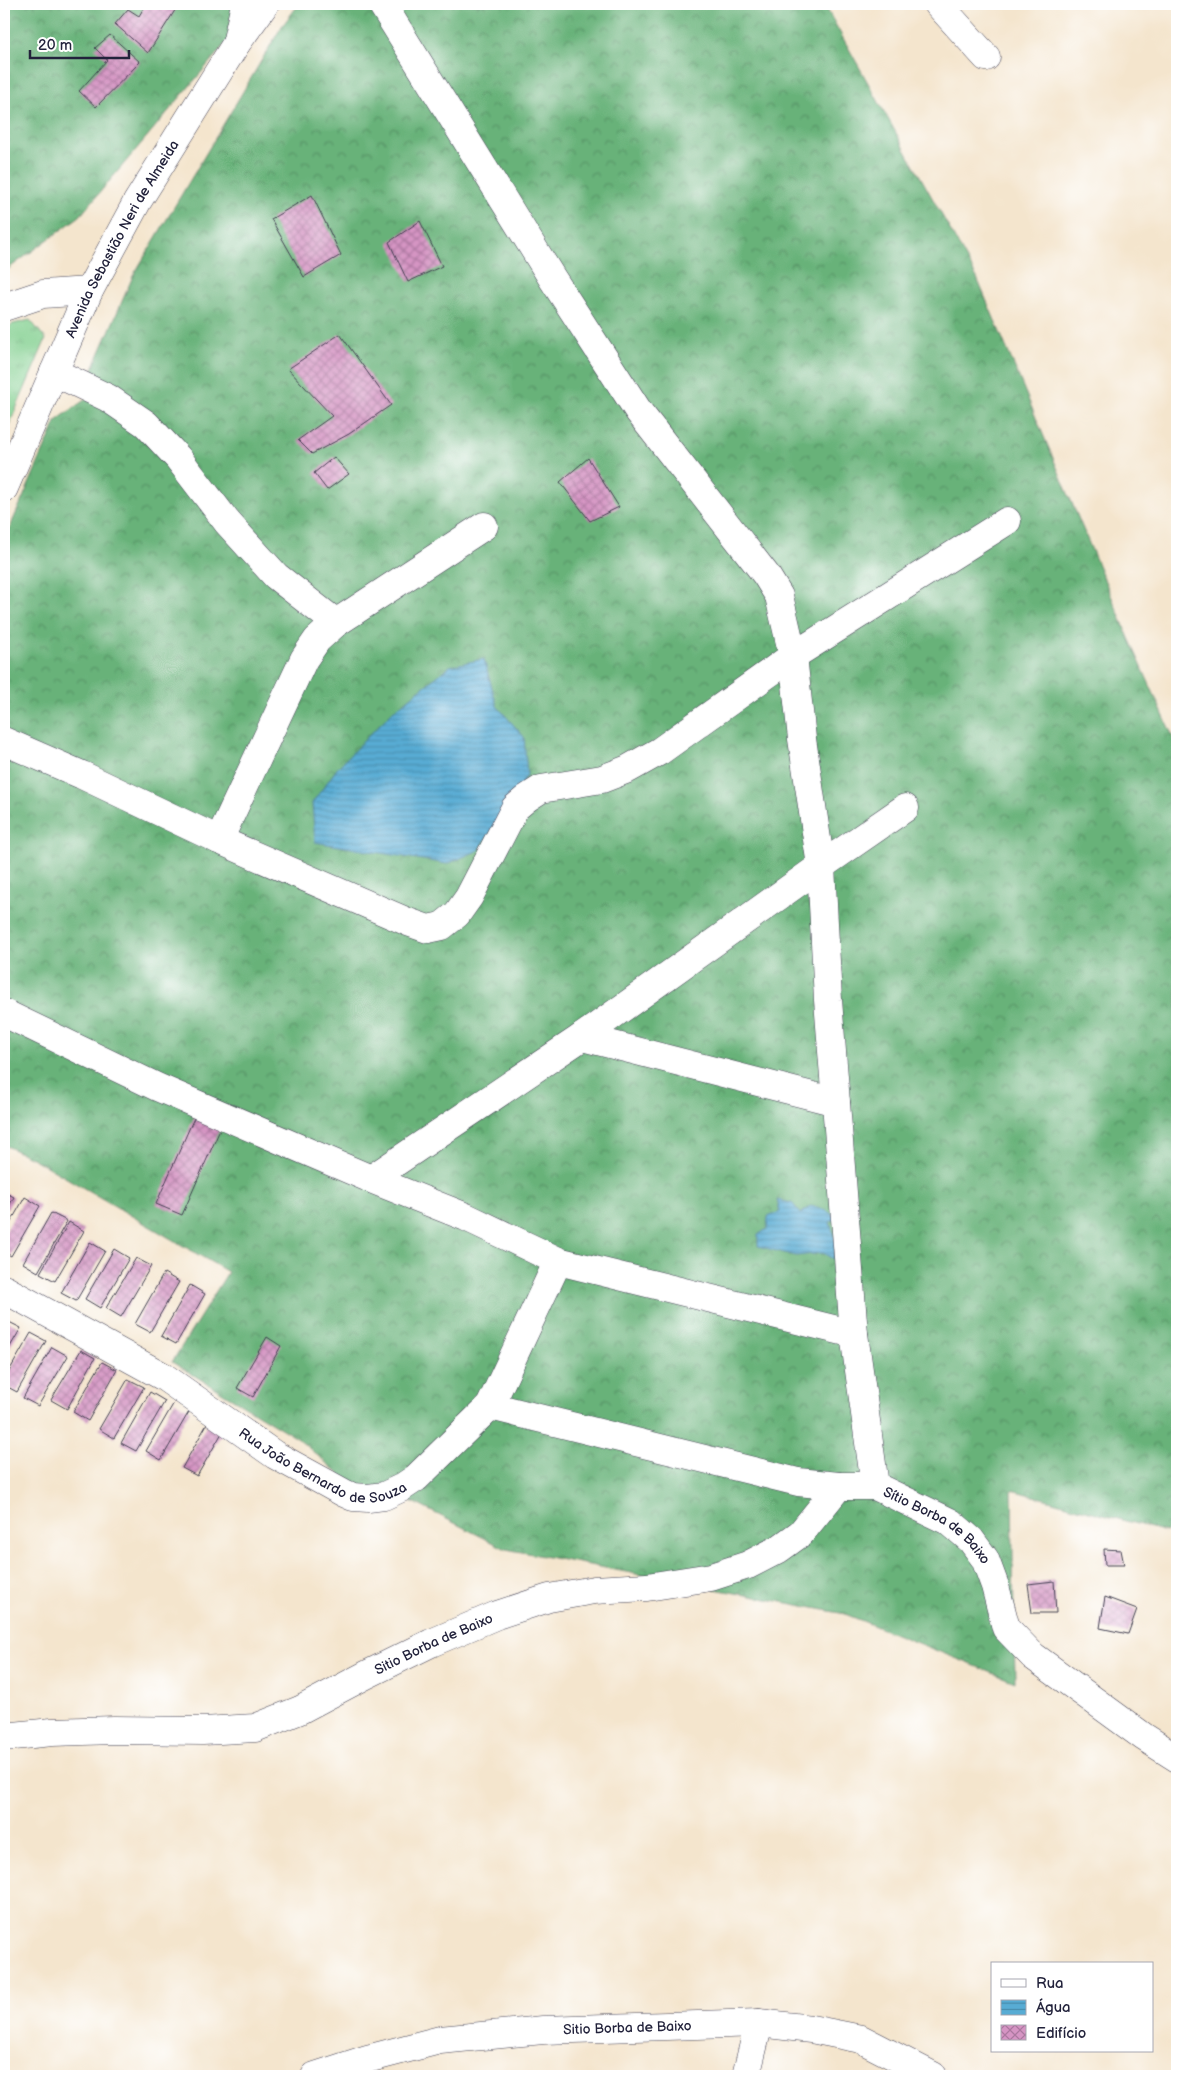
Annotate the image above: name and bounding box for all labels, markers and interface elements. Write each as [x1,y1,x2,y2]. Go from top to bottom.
scale bar [30,28,129,60]
text: 20 m [38,36,72,55]
street label: Avenida Sebastião Neri de Almeida [62,137,183,340]
street label: Rua João Bernardo de Souza [236,1424,410,1507]
street label: Sítio Borba de Baixo [880,1483,994,1566]
street label: Sitio Borba de Baixo [372,1610,495,1679]
legend [991,1962,1154,2052]
text: Rua [1036,1974,1064,1993]
text: Água [1036,1998,1071,2017]
street label: Sitio Borba de Baixo [563,2017,692,2038]
text: Edifício [1036,2024,1086,2043]

